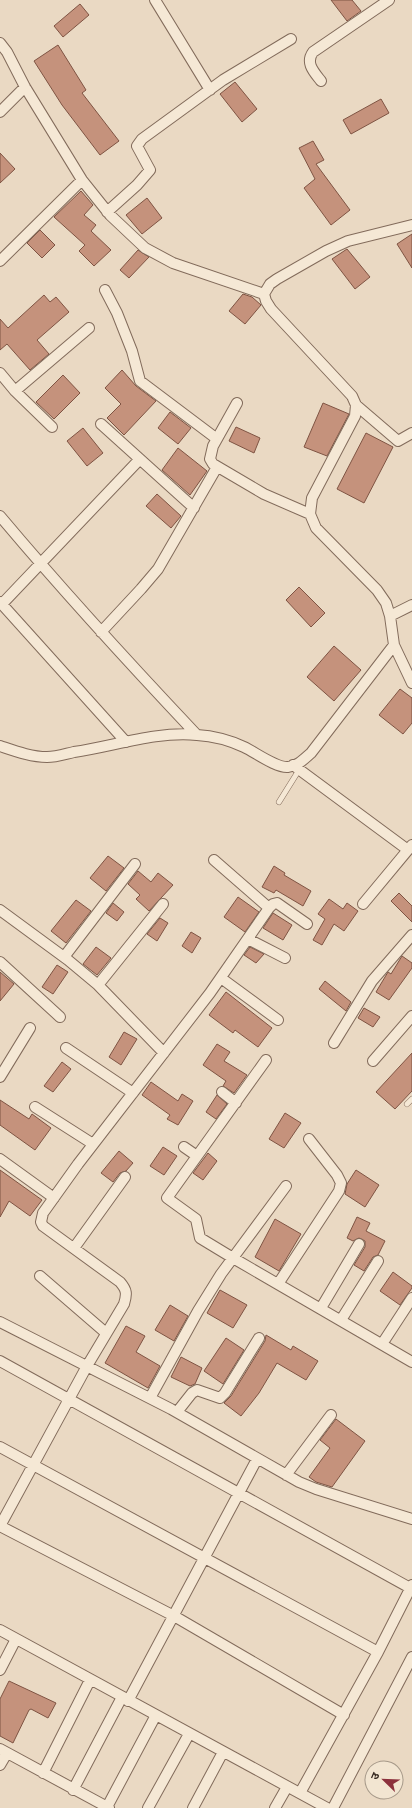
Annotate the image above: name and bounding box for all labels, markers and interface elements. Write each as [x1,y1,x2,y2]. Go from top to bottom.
north arrow [364,1760,404,1800]
text: उ [368,1770,383,1782]

